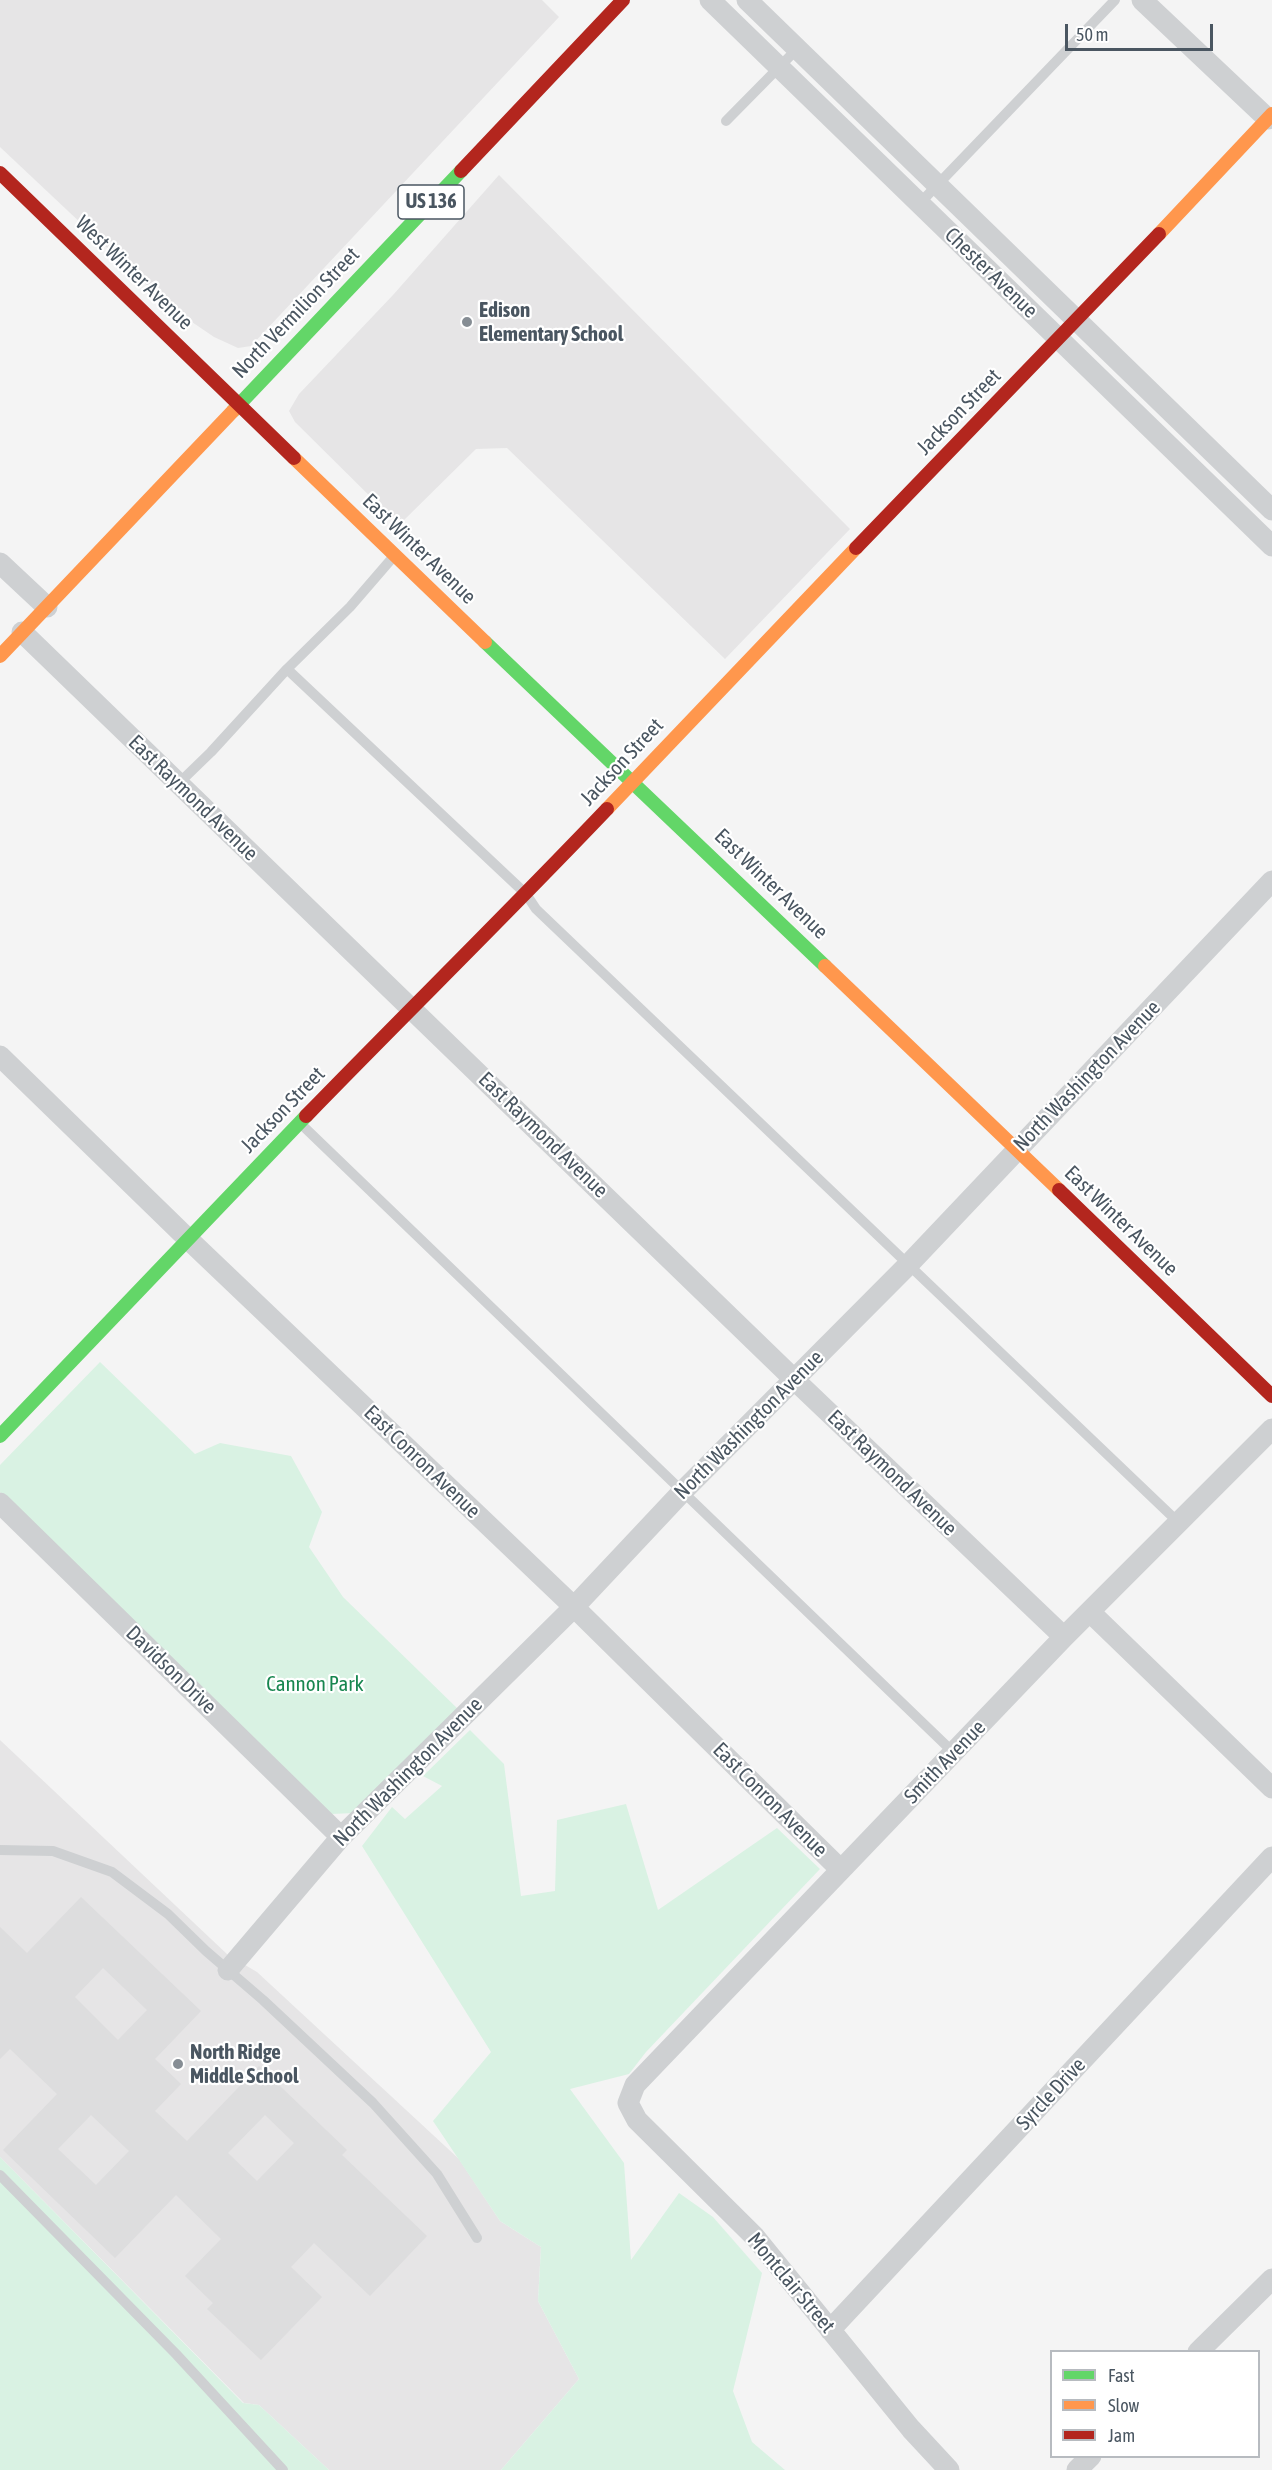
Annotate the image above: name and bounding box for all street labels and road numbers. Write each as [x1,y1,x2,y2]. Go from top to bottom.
road number: US 136 [398,185,464,219]
street label: West Winter Avenue [70,211,198,335]
street label: Chester Avenue [939,223,1043,323]
street label: North Vermilion Street [227,242,365,384]
street label: Jackson Street [912,364,1006,460]
street label: East Winter Avenue [357,489,481,609]
street label: Jackson Street [575,713,669,811]
street label: East Raymond Avenue [123,730,263,866]
street label: East Winter Avenue [709,824,833,944]
street label: North Washington Avenue [1008,995,1166,1157]
street label: Jackson Street [236,1062,330,1158]
street label: East Raymond Avenue [473,1067,613,1203]
street label: East Winter Avenue [1059,1161,1183,1281]
street label: North Washington Avenue [669,1345,829,1505]
street label: East Conron Avenue [359,1400,485,1524]
street label: East Raymond Avenue [822,1405,962,1541]
street label: Davidson Drive [121,1621,221,1719]
street label: North Washington Avenue [328,1692,488,1852]
street label: Smith Avenue [899,1715,991,1809]
street label: East Conron Avenue [707,1737,833,1863]
street label: Syrcle Drive [1011,2053,1091,2135]
street label: Montclair Street [742,2228,840,2338]

